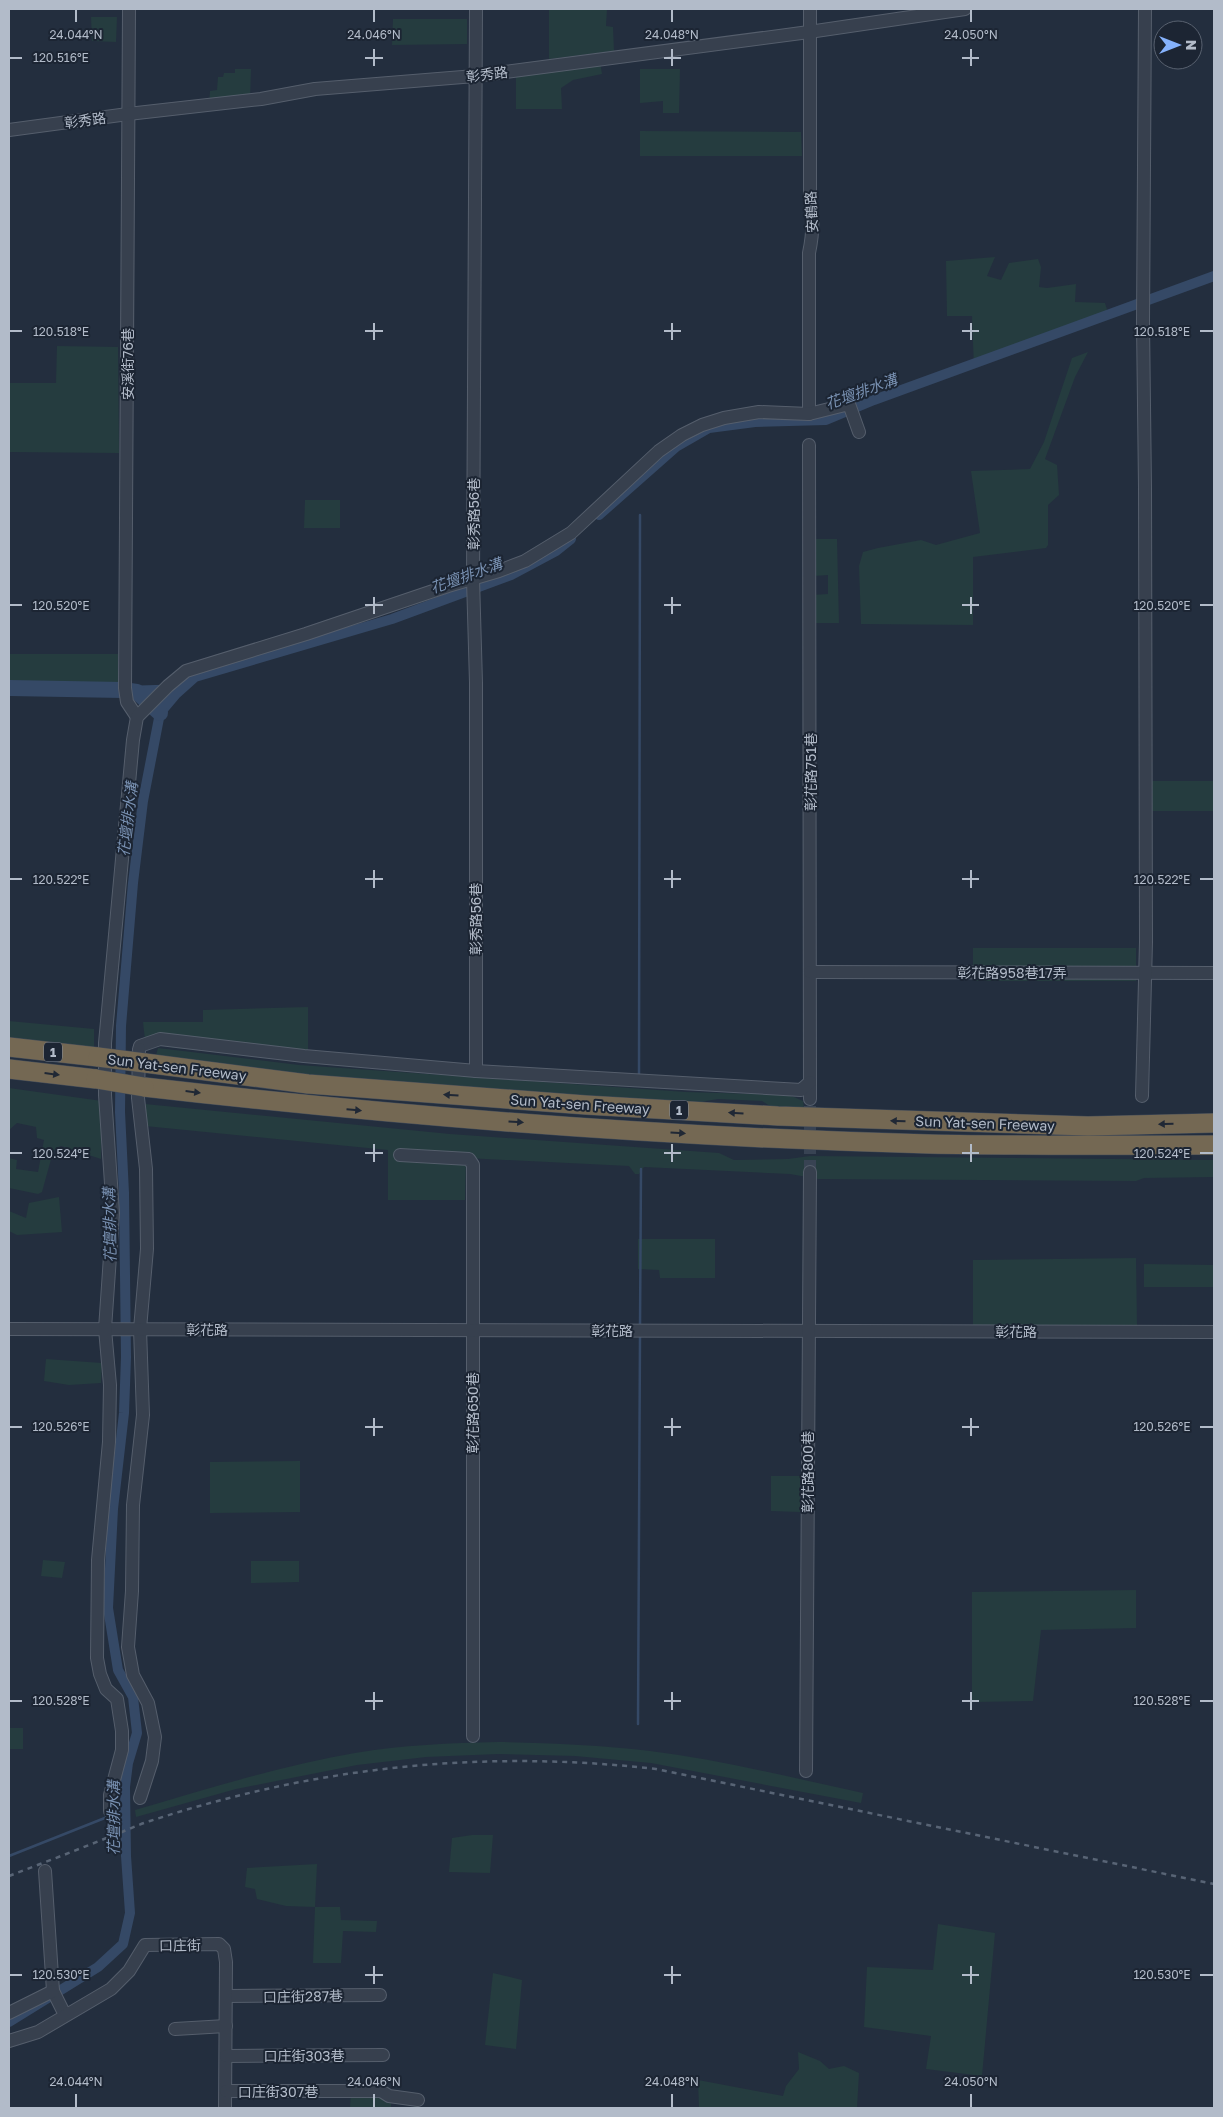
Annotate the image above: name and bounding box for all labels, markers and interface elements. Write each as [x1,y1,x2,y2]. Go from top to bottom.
north arrow [1153,20,1203,70]
text: 24.044°N [49,27,103,42]
text: 24.046°N [347,27,401,42]
text: 24.048°N [645,27,699,42]
text: 24.050°N [944,27,998,42]
text: N [1183,40,1200,50]
text: 120.516°E [33,50,89,65]
street label: 彰秀路 [465,63,509,85]
street label: 彰秀路 [63,109,107,131]
street label: 安鶴路 [801,191,821,233]
text: 120.518°E [33,324,89,339]
text: 120.518°E [1134,324,1190,339]
street label: 安溪街76巷 [119,328,136,400]
water label: 花壇排水溝 [823,369,901,412]
street label: 彰秀路56巷 [465,478,482,550]
water label: 花壇排水溝 [428,553,506,596]
text: 120.520°E [32,598,90,613]
text: 120.520°E [1133,598,1191,613]
street label: 彰花路751巷 [802,733,819,811]
water label: 花壇排水溝 [113,779,141,857]
text: 120.522°E [33,872,89,887]
text: 120.522°E [1134,872,1190,887]
street label: 彰秀路56巷 [467,883,484,955]
street label: 彰花路958巷17弄 [957,964,1067,981]
road number: 1 [44,1042,62,1062]
street label: Sun Yat-sen Freeway [107,1050,248,1084]
one-way arrow [45,1070,61,1078]
one-way arrow [185,1088,201,1096]
one-way arrow [443,1091,459,1099]
street label: Sun Yat-sen Freeway [510,1091,650,1117]
road number: 1 [670,1100,688,1120]
one-way arrow [346,1106,362,1114]
one-way arrow [728,1109,744,1117]
street label: Sun Yat-sen Freeway [915,1112,1055,1134]
one-way arrow [890,1116,906,1124]
one-way arrow [508,1118,524,1126]
one-way arrow [1157,1120,1173,1128]
one-way arrow [671,1130,687,1138]
text: 120.524°E [33,1146,89,1161]
text: 120.524°E [1134,1146,1190,1161]
water label: 花壇排水溝 [99,1185,119,1263]
street label: 彰花路 [186,1321,228,1338]
street label: 彰花路 [591,1322,633,1339]
street label: 彰花路 [995,1323,1037,1340]
street label: 彰花路650巷 [464,1372,481,1454]
text: 120.526°E [32,1419,90,1434]
text: 120.526°E [1133,1419,1191,1434]
street label: 彰花路800巷 [799,1431,816,1513]
text: 120.528°E [32,1693,90,1708]
text: 120.528°E [1133,1693,1191,1708]
water label: 花壇排水溝 [104,1779,122,1856]
street label: 口庄街 [159,1936,201,1954]
text: 120.530°E [32,1967,90,1982]
text: 120.530°E [1133,1967,1191,1982]
street label: 口庄街287巷 [263,1987,343,2005]
street label: 口庄街303巷 [263,2047,345,2064]
text: 24.044°N [49,2074,103,2089]
text: 24.046°N [347,2074,401,2089]
text: 24.048°N [645,2074,699,2089]
text: 24.050°N [944,2074,998,2089]
street label: 口庄街307巷 [238,2083,318,2100]

